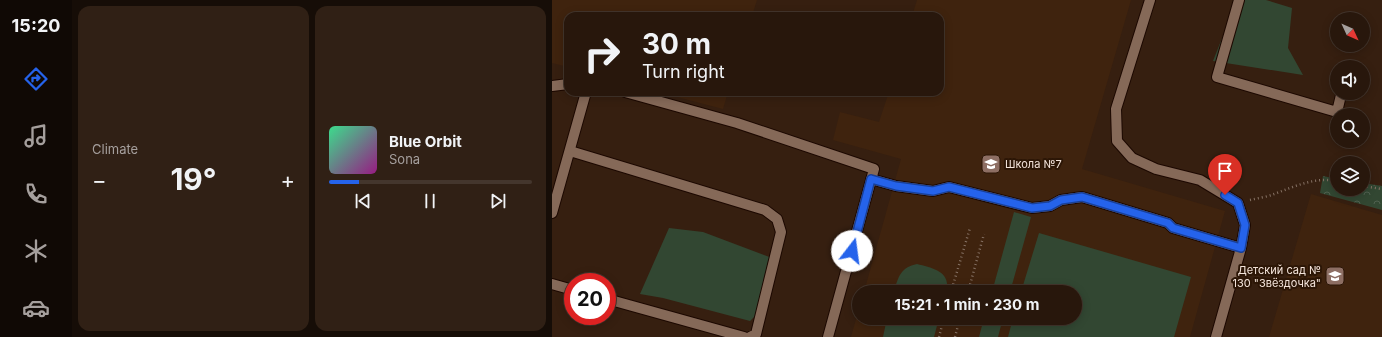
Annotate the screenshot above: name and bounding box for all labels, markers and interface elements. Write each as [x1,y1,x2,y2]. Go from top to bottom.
north arrow [1330,12,1370,52]
map controls [1330,12,1370,196]
text: 15:20 [12,15,60,36]
text: 30 m [642,27,711,61]
icon: right [576,28,628,80]
button: sound [1330,60,1370,100]
text: Turn right [642,61,725,82]
icon: directions [22,65,50,93]
button: search [1330,108,1370,148]
icon: music [22,122,50,150]
text: Blue Orbit [389,132,462,151]
text: Climate [92,141,138,157]
text: Sona [389,151,420,167]
school or university icon: Школа №7 [980,153,1002,175]
pin [1208,154,1242,195]
button: layers [1330,156,1370,196]
place label: Школа №7 [1005,157,1062,171]
icon: arrive [1214,160,1236,182]
text: 19° [170,161,217,197]
text: − [92,167,107,193]
text: + [280,167,295,193]
icon: phone [22,180,50,208]
icon: previous [352,190,374,212]
icon: pause [419,190,441,212]
icon: next [487,190,509,212]
position arrow [831,230,873,272]
icon: climate [22,237,50,265]
place label: Детский сад № 130 "Звёздочка" [1232,263,1321,290]
school or university icon: Детский сад № 130 "Звёздочка" [1324,265,1346,287]
speed limit sign: 20 [564,273,616,325]
icon: car [22,294,50,322]
text: 15:21 · 1 min · 230 m [895,295,1039,314]

